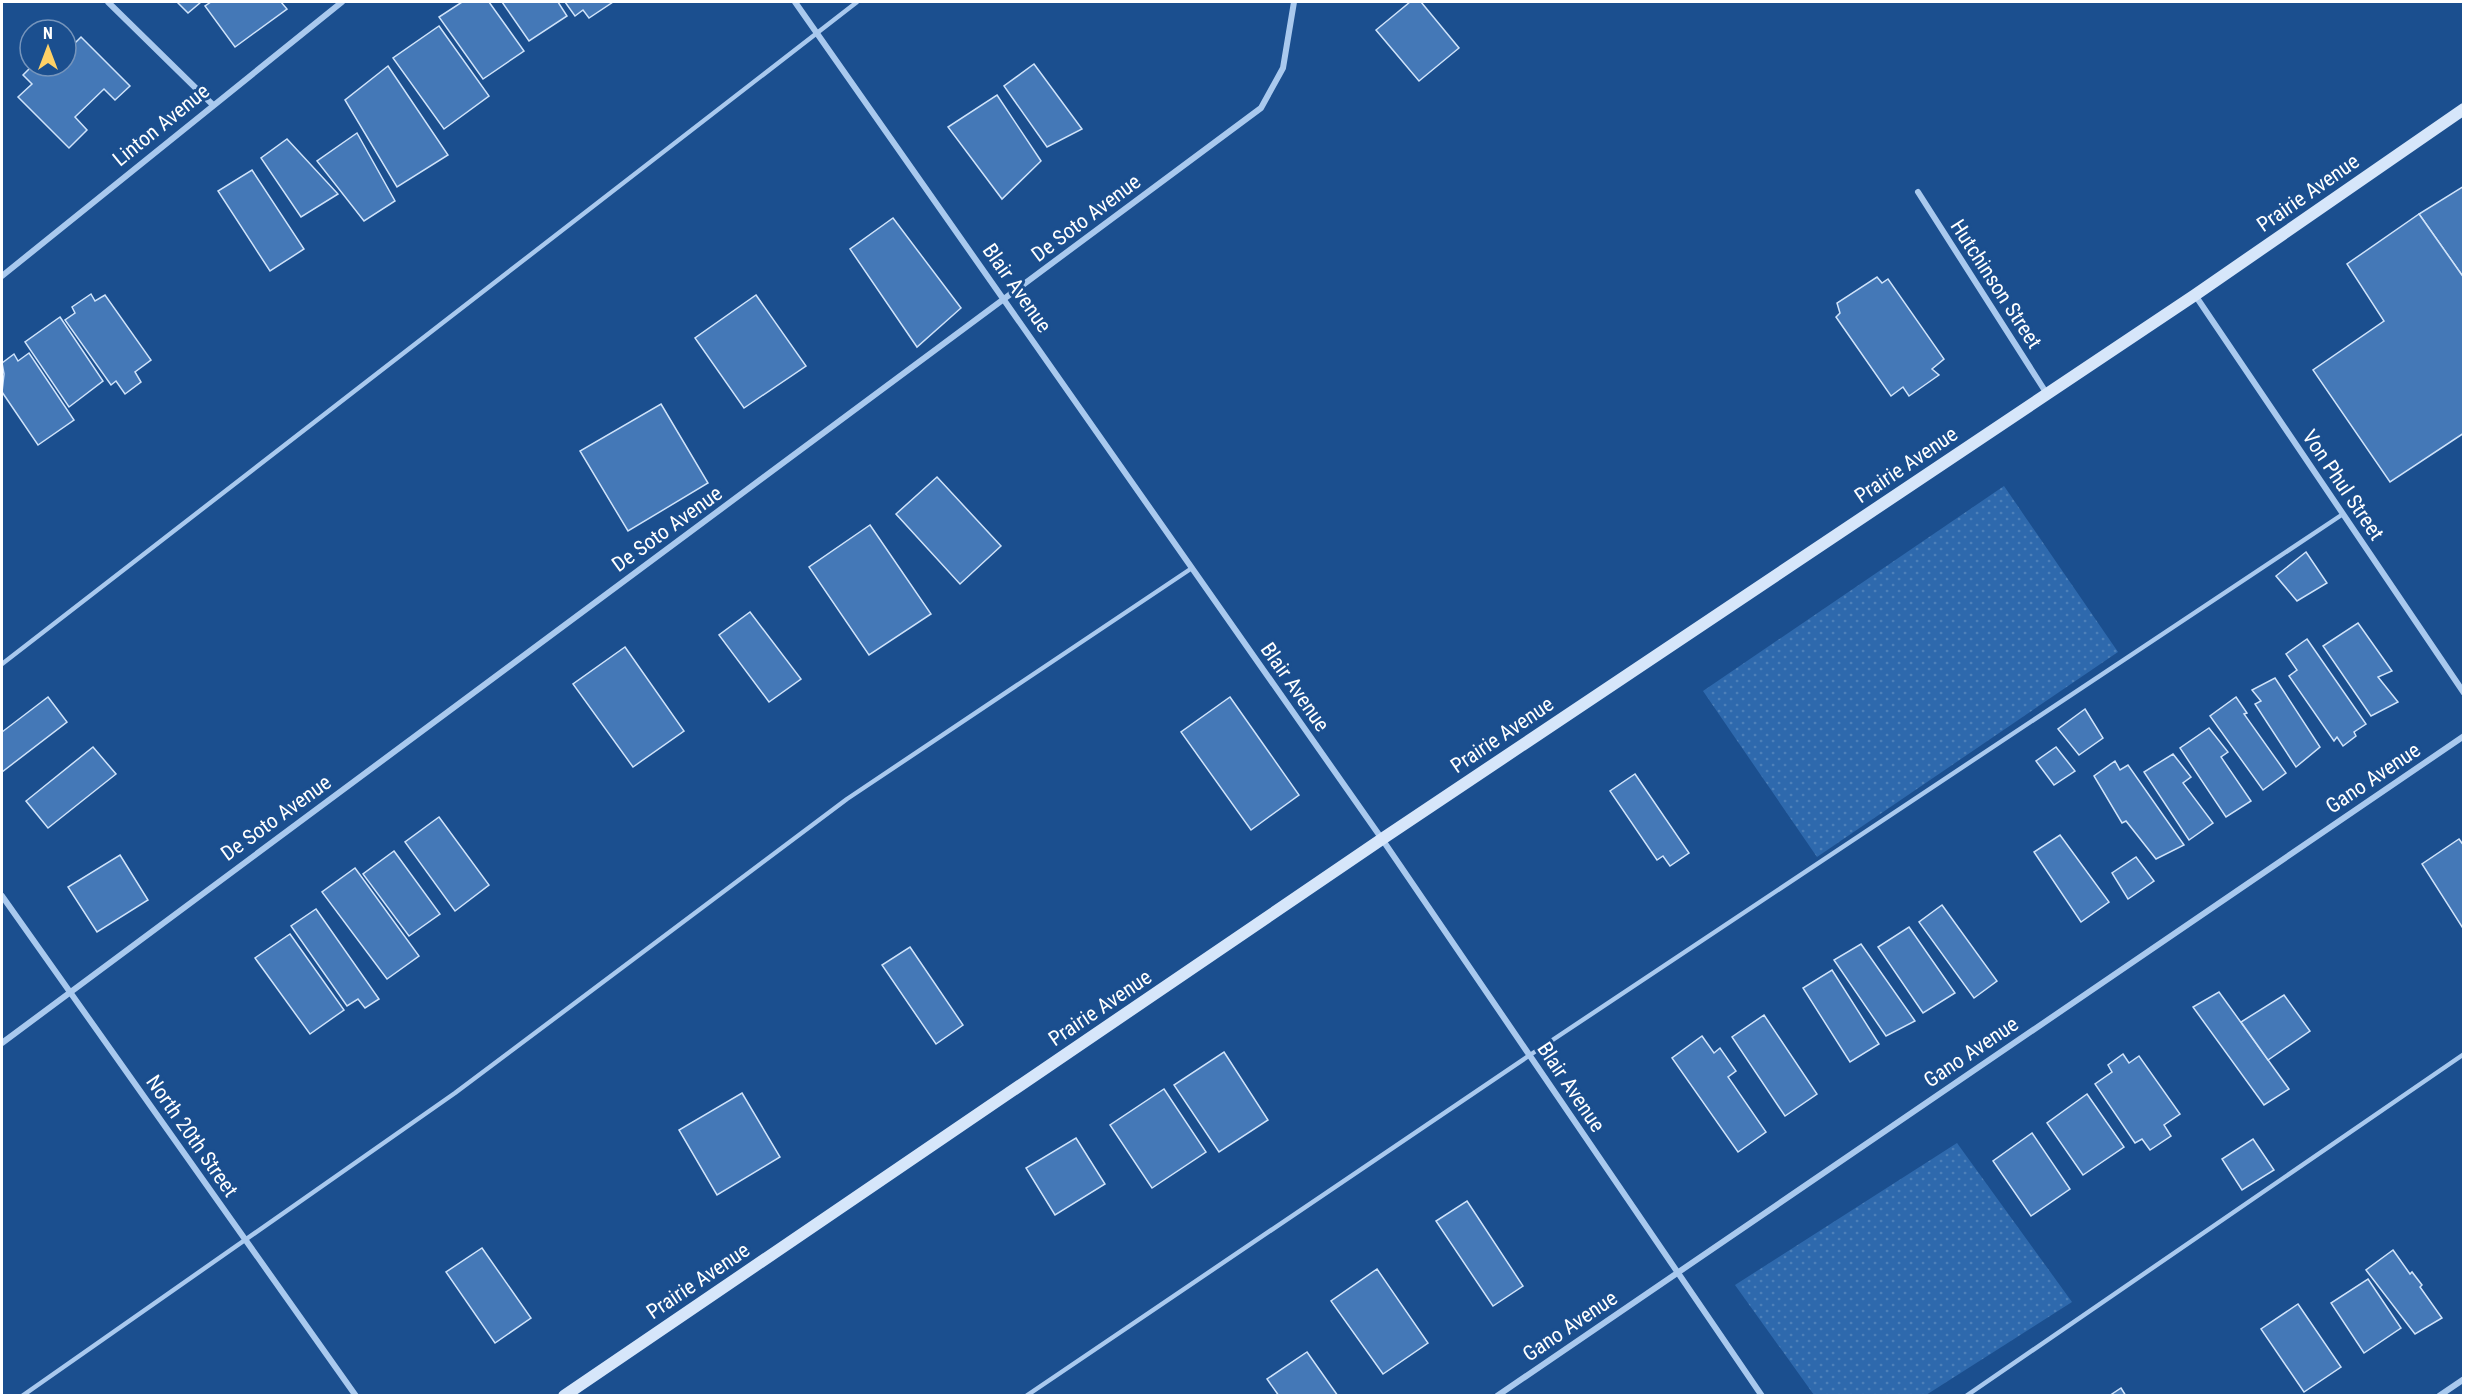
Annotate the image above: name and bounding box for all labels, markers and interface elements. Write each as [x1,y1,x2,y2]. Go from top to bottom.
north arrow [18,18,78,78]
text: N [43,24,53,43]
street label: Linton Avenue [108,79,214,171]
street label: Prairie Avenue [2252,149,2364,237]
street label: De Soto Avenue [1027,169,1145,267]
street label: Hutchinson Street [1945,215,2047,353]
street label: Blair Avenue [978,239,1056,337]
street label: Prairie Avenue [1850,422,1962,508]
street label: Von Phul Street [2297,425,2389,545]
street label: De Soto Avenue [607,481,727,577]
street label: Blair Avenue [1256,638,1334,736]
street label: Prairie Avenue [1446,692,1558,778]
street label: Gano Avenue [2321,738,2425,818]
street label: De Soto Avenue [216,770,336,866]
street label: Prairie Avenue [1044,965,1156,1051]
street label: Gano Avenue [1919,1012,2023,1092]
street label: Blair Avenue [1532,1038,1610,1136]
street label: North 20th Street [141,1071,243,1201]
street label: Prairie Avenue [642,1238,754,1324]
street label: Gano Avenue [1518,1286,1622,1366]

